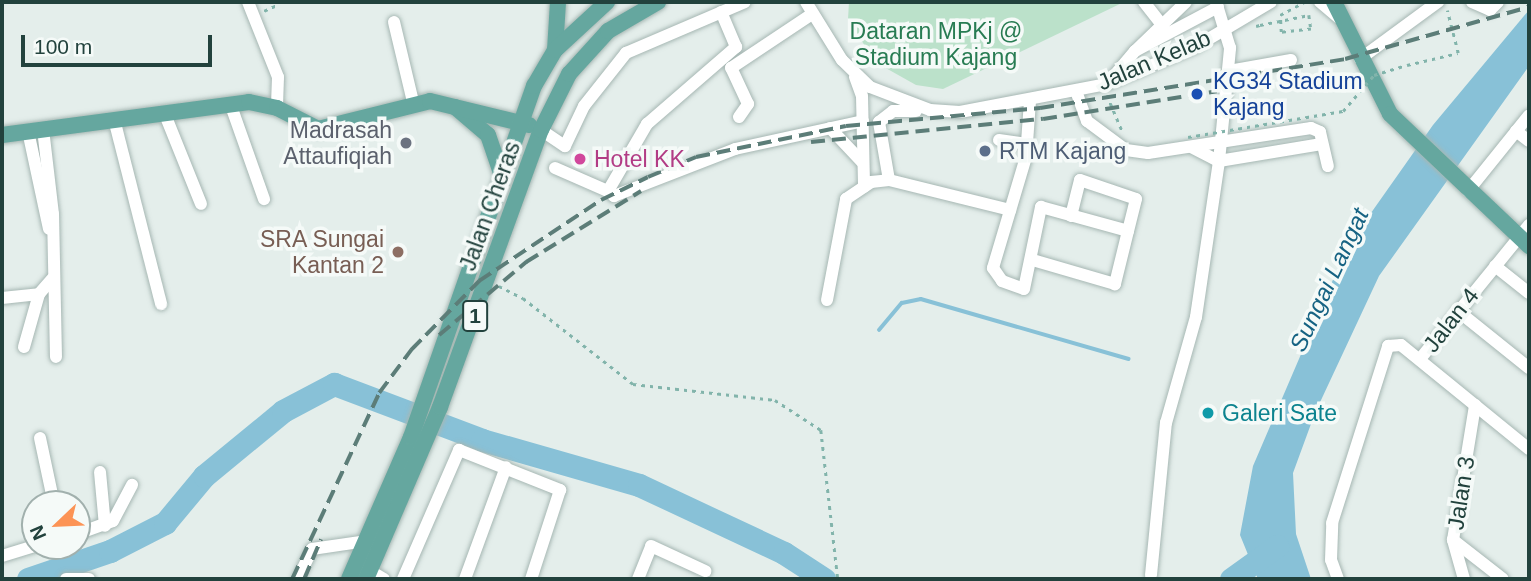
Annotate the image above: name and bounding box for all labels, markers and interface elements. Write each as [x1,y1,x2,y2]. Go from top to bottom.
park label: Dataran MPKj @ Stadium Kajang [850,17,1022,71]
scale bar [24,21,215,65]
street label: Jalan Kelab [1093,24,1215,96]
text: 100 m [34,35,92,58]
place label: KG34 Stadium Kajang [1213,67,1363,121]
marker: KG34 Stadium Kajang [1187,84,1207,104]
place label: Madrasah Attaufiqiah [283,116,392,170]
marker: Madrasah Attaufiqiah [398,135,414,151]
place label: RTM Kajang [999,137,1126,165]
street label: Jalan Cheras [454,138,526,274]
marker: RTM Kajang [977,143,993,159]
place label: Hotel KK [594,145,685,173]
marker: Hotel KK [572,151,588,167]
water label: Sungai Langat [1283,204,1375,356]
place label: SRA Sungai Kantan 2 [259,225,384,279]
marker: SRA Sungai Kantan 2 [390,244,406,260]
street label: Jalan 4 [1417,282,1485,358]
road number: 1 [461,298,489,334]
place label: Galeri Sate [1222,399,1337,427]
marker: Galeri Sate [1200,405,1216,421]
street label: Jalan 3 [1442,454,1480,532]
north arrow [21,490,91,560]
text: N [26,522,50,543]

